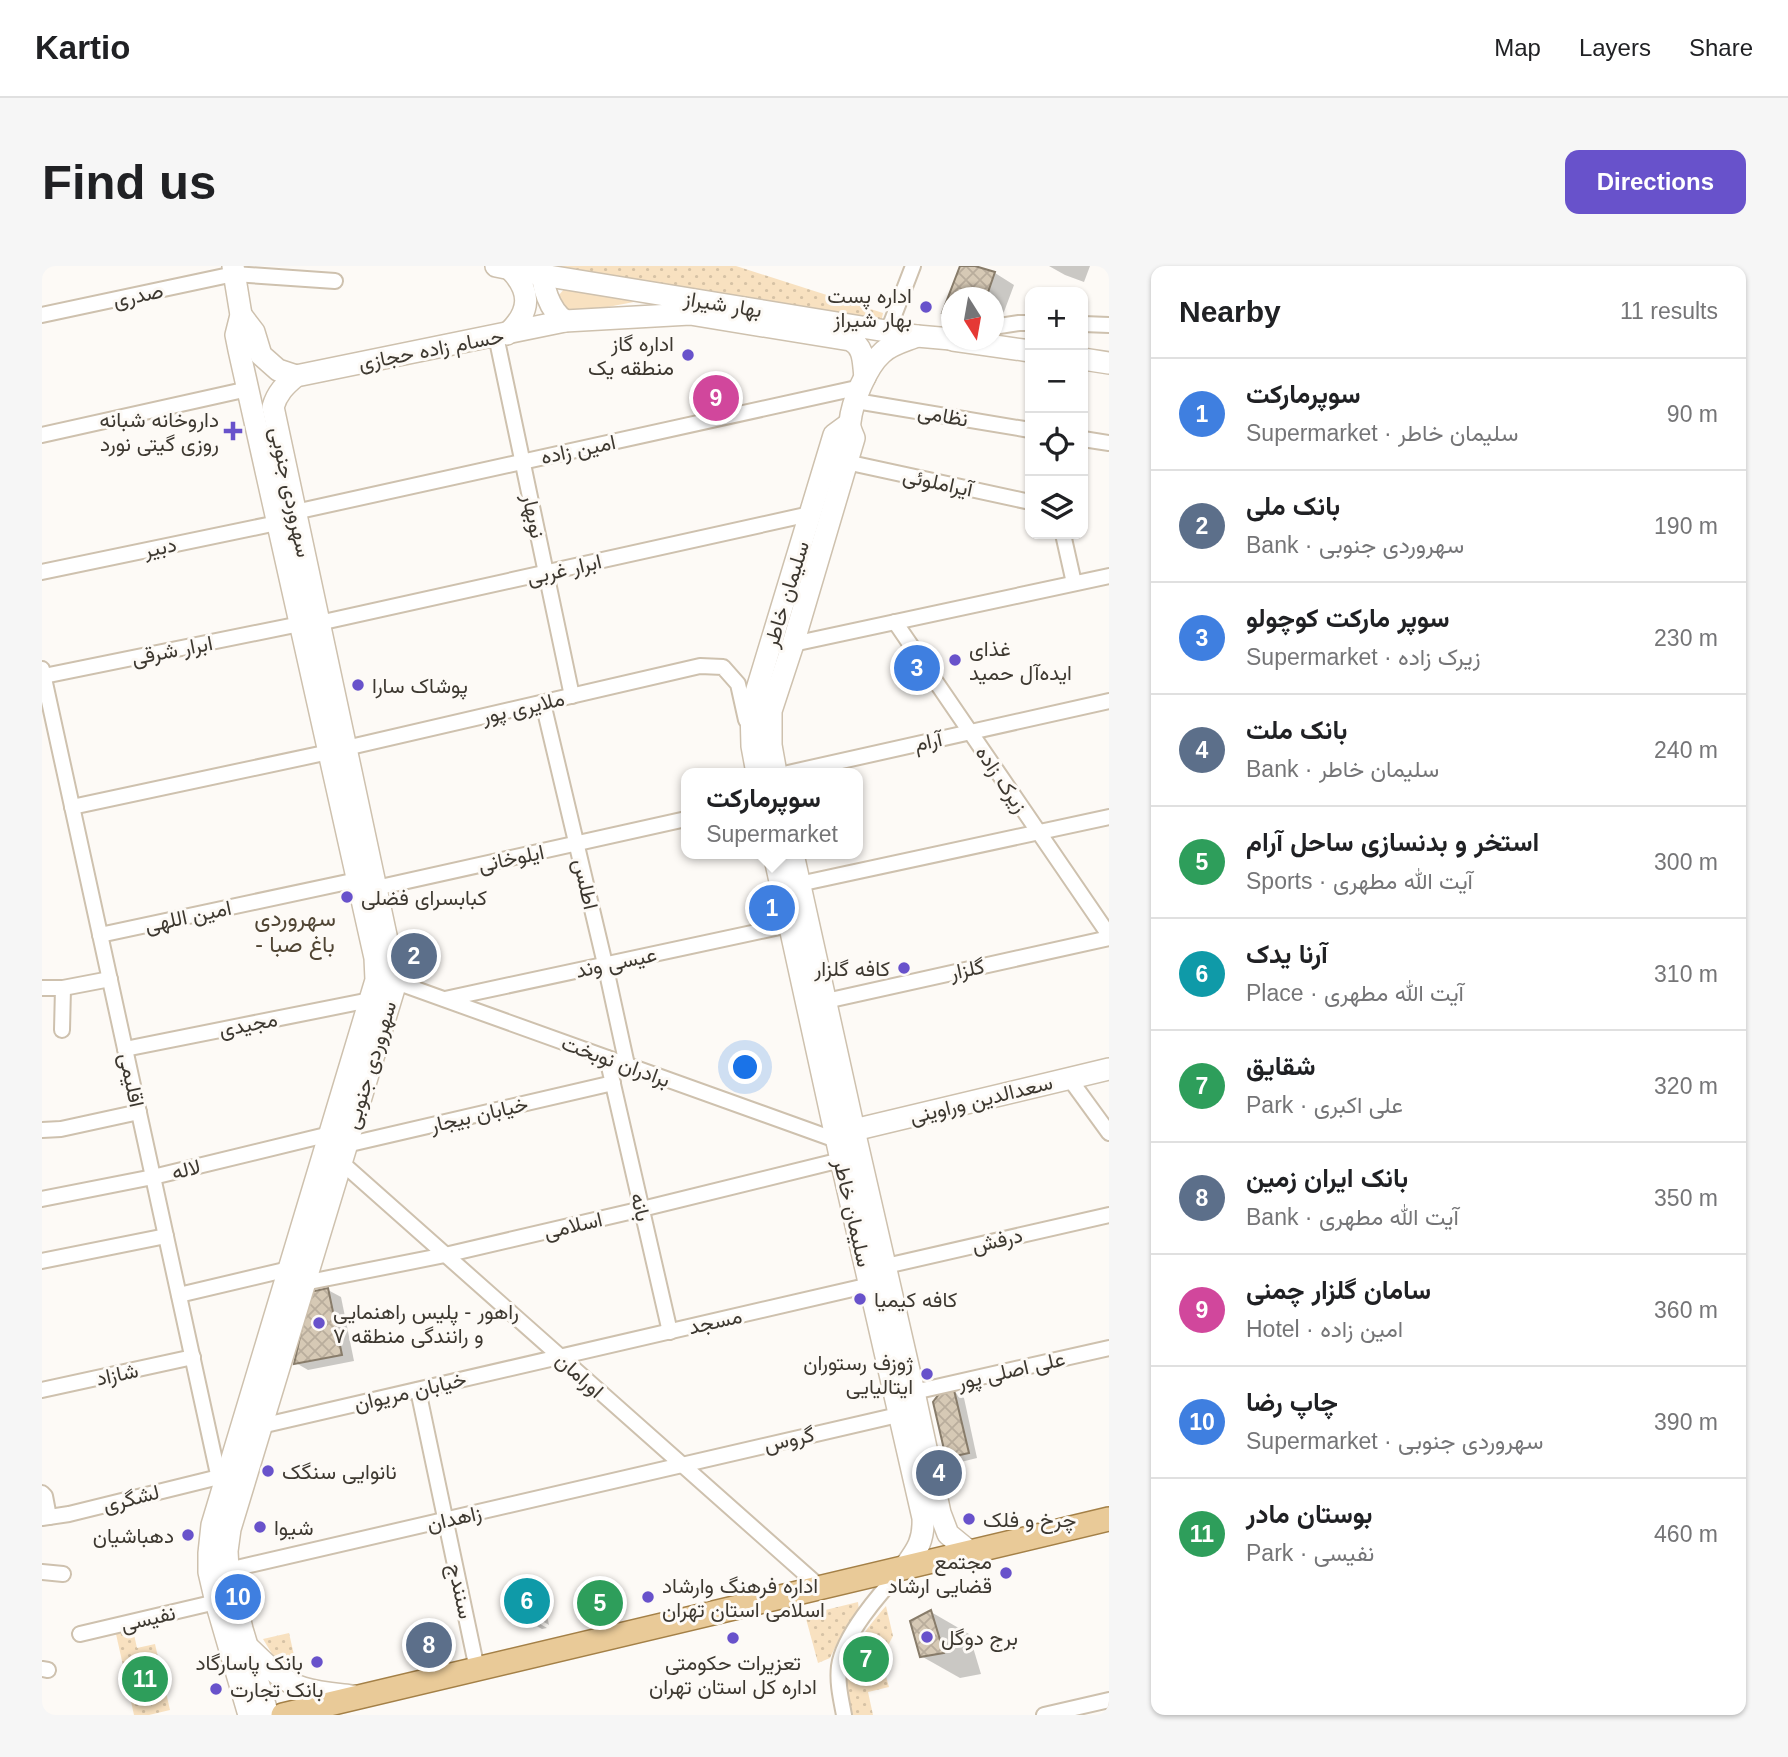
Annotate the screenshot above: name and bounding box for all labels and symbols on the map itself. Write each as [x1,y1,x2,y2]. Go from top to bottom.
street label: صدری [111,278,166,313]
place label: اداره پست بهار شیراز [827,284,912,333]
street label: بهار شیراز [681,286,764,323]
north arrow [941,287,1004,350]
marker: اداره پست بهار شیراز [918,299,934,315]
street label: حسام زاده حجازی [356,324,506,377]
place label: اداره گاز منطقه یک [588,332,674,380]
marker: اداره گاز منطقه یک [680,347,696,363]
pin: 9 [693,372,739,424]
street label: نظامی [916,399,970,432]
place label: داروخانه شبانه روزی گیتی نورد [99,408,219,457]
marker: داروخانه شبانه روزی گیتی نورد [225,423,241,439]
street label: سهروردی جنوبی [264,425,316,560]
street label: امین زاده [539,430,618,470]
street label: آیراملوئی [900,463,977,503]
street label: نوبهار [516,491,550,541]
street label: دبیر [141,532,179,564]
street label: سلیمان خاطر [759,538,815,651]
street label: ابرار غربی [524,549,604,591]
street label: ابرار شرقی [130,631,215,671]
place label: غذای ایده‌آل حمید [969,637,1072,685]
pin: 3 [894,642,940,694]
marker: غذای ایده‌آل حمید [947,652,963,668]
place label: پوشاک سارا [372,674,468,700]
marker: پوشاک سارا [350,677,366,693]
street label: ملایری پور [478,686,567,731]
street label: آرام [912,726,947,758]
street label: زیرک زاده [970,741,1033,818]
street label: ایلوخانی [476,840,546,878]
street label: اطلس [568,856,603,912]
pin: 1 [749,882,795,934]
place label: کبابسرای فضلی [361,886,487,911]
marker: کبابسرای فضلی [339,889,355,905]
street label: امین اللهی [143,896,234,938]
district label: سهروردی - باغ صبا [254,905,336,960]
pin: 2 [391,930,437,982]
street label: عیسی وند [573,942,659,984]
street label: گلزار [947,954,987,986]
place label: کافه گلزار [813,957,890,982]
marker: کافه گلزار [896,960,912,976]
street label: سهروردی جنوبی [340,998,402,1132]
street label: مجیدی [217,1007,279,1042]
street label: برادران نوبخت [558,1031,673,1093]
your location [728,1050,762,1084]
street label: اقلیمی [114,1051,149,1109]
street label: سعدالدین وراوینی [907,1070,1055,1130]
street label: خیابان بیجار [427,1092,531,1139]
street label: لاله [169,1154,203,1184]
street label: سلیمان خاطر [827,1156,877,1270]
street label: بانه [626,1190,655,1224]
street label: اسلامی [542,1207,605,1244]
street label: درفش [969,1223,1025,1259]
place label: کافه کیمیا [874,1288,957,1312]
marker: کافه کیمیا [852,1291,868,1307]
place label: راهور - پلیس راهنمایی و رانندگی منطقه ۷ [333,1300,519,1349]
street label: مسجد [686,1304,744,1339]
marker: راهور - پلیس راهنمایی و رانندگی منطقه ۷ [311,1315,327,1331]
street label: علی اصلی پور [954,1346,1068,1397]
street label: اورامان [550,1348,608,1404]
place label: ژوزف رستوران ایتالیایی [803,1351,914,1399]
street label: شازاد [94,1358,141,1392]
marker: ژوزف رستوران ایتالیایی [919,1366,935,1382]
street label: خیابان مریوان [352,1367,469,1417]
street label: گروس [761,1422,817,1458]
pin: 4 [916,1447,962,1499]
place label: نانوایی سنگک [282,1460,397,1485]
marker: نانوایی سنگک [260,1463,276,1479]
street label: لشگری [100,1480,162,1518]
street label: زاهدان [424,1501,484,1537]
place label: چرخ و فلک [983,1508,1076,1534]
marker: چرخ و فلک [961,1511,977,1527]
place label: شیوا [274,1516,314,1541]
marker: شیوا [252,1519,268,1535]
place label: دهباشیان [93,1524,174,1548]
marker: دهباشیان [180,1527,196,1543]
place label: مجتمع قضایی ارشاد [887,1550,992,1599]
street label: سنندج [441,1561,478,1621]
marker: مجتمع قضایی ارشاد [998,1565,1014,1581]
pin: 10 [215,1571,261,1623]
place label: اداره فرهنگ وارشاد اسلامی استان تهران [662,1574,825,1623]
pin: 6 [504,1575,550,1627]
pin: 5 [577,1577,623,1629]
marker: اداره فرهنگ وارشاد اسلامی استان تهران [640,1589,656,1605]
street label: نفیسی [118,1601,178,1636]
pin: 8 [406,1619,452,1671]
place label: برج دوگل [941,1626,1018,1652]
marker: برج دوگل [919,1629,935,1645]
marker: تعزیرات حکومتی اداره کل استان تهران [725,1630,741,1646]
pin: 7 [843,1633,889,1685]
place label: بانک پاسارگاد [196,1651,303,1677]
place label: تعزیرات حکومتی اداره کل استان تهران [649,1651,817,1700]
pin: 11 [122,1653,168,1705]
marker: بانک پاسارگاد [309,1654,325,1670]
place label: بانک تجارت [230,1678,323,1703]
marker: بانک تجارت [208,1681,224,1697]

